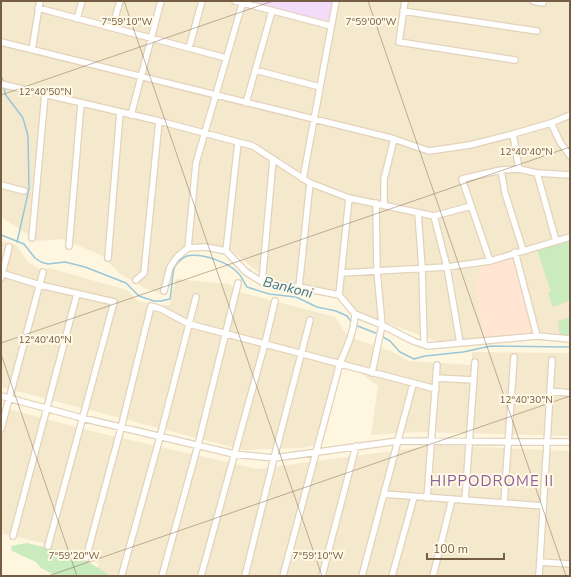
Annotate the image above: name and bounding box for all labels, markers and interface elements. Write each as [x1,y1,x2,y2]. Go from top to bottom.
text: 7°59'10"W [102,15,152,29]
text: 7°59'00"W [346,15,396,29]
text: 12°40'50"N [18,85,72,99]
text: 12°40'40"N [499,145,553,159]
water label: Bankoni [261,272,315,303]
text: 12°40'40"N [18,333,72,347]
text: 12°40'30"N [499,393,553,407]
district label: HIPPODROME II [430,471,554,491]
scale bar [427,535,504,561]
text: 100 m [433,541,468,557]
text: 7°59'20"W [49,549,99,563]
text: 7°59'10"W [293,549,343,563]

